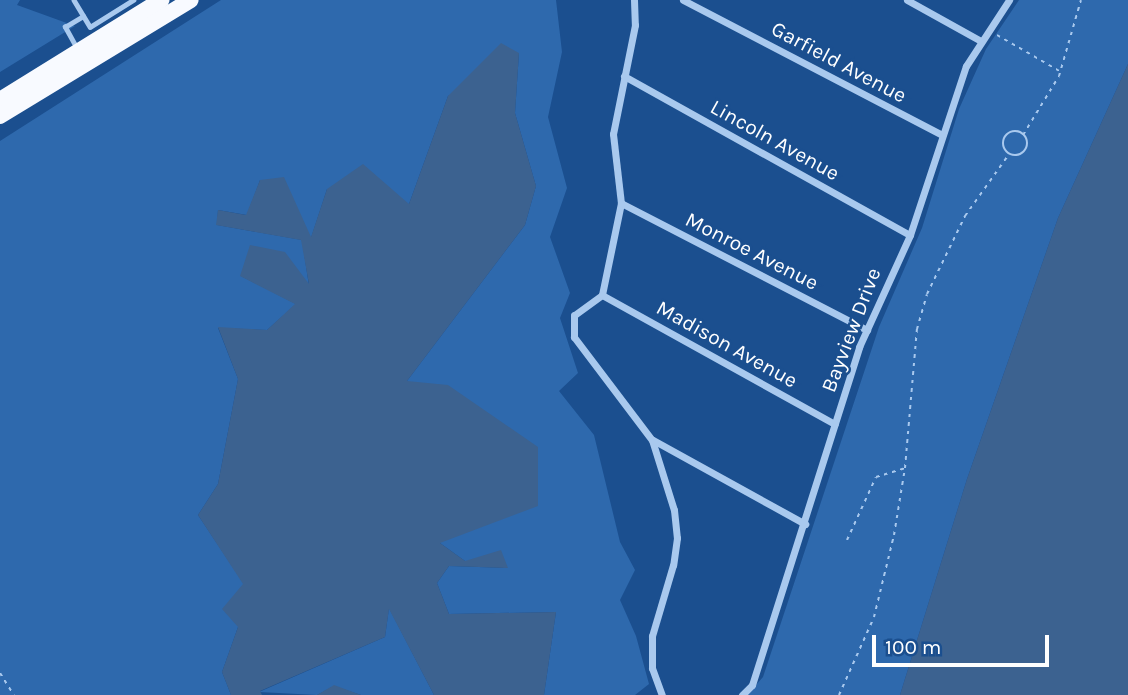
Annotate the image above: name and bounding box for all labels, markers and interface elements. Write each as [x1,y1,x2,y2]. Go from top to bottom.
street label: Garfield Avenue [767,16,911,108]
street label: Lincoln Avenue [706,94,844,186]
street label: Monroe Avenue [681,207,823,295]
street label: Bayview Drive [816,264,886,396]
street label: Madison Avenue [652,295,802,393]
scale bar [876,622,1053,666]
text: 100 m [885,635,942,659]

